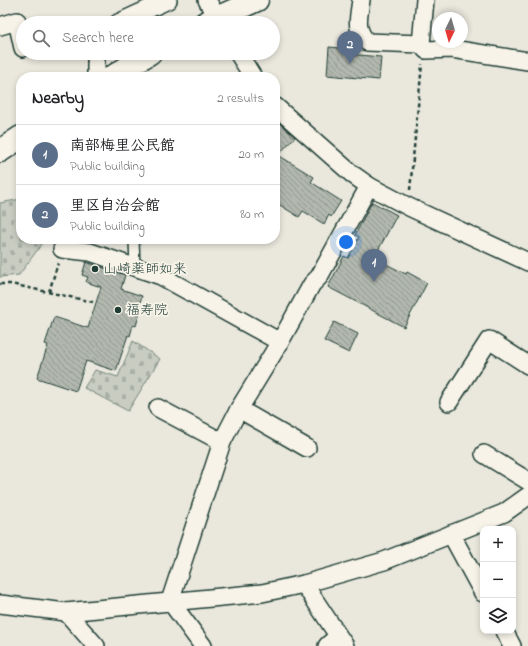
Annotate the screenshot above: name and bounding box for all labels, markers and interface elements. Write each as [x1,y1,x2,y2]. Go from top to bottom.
north arrow [432,12,468,48]
search box [16,16,280,60]
icon: search [30,27,52,49]
text: Search here [62,27,134,49]
pin: 2 [337,31,363,64]
text: Nearby [32,86,84,111]
text: 2 results [217,89,264,108]
text: 南部梅里公民館 [70,135,175,157]
text: 1 [43,145,47,164]
text: 20 m [239,145,264,164]
text: Public building [70,157,145,176]
text: 里区自治会館 [70,195,160,217]
text: 2 [42,205,48,224]
text: 80 m [240,205,264,224]
text: Public building [70,217,145,236]
your location [336,232,356,252]
pin: 1 [361,249,387,282]
place label: 山崎薬師如来 [103,259,187,280]
marker: 山崎薬師如来 [90,264,100,274]
place label: 福寿院 [126,300,168,321]
marker: 福寿院 [113,305,123,315]
map controls [480,526,516,634]
button: + [480,526,516,562]
button: − [480,562,516,598]
button: layers [480,598,516,634]

